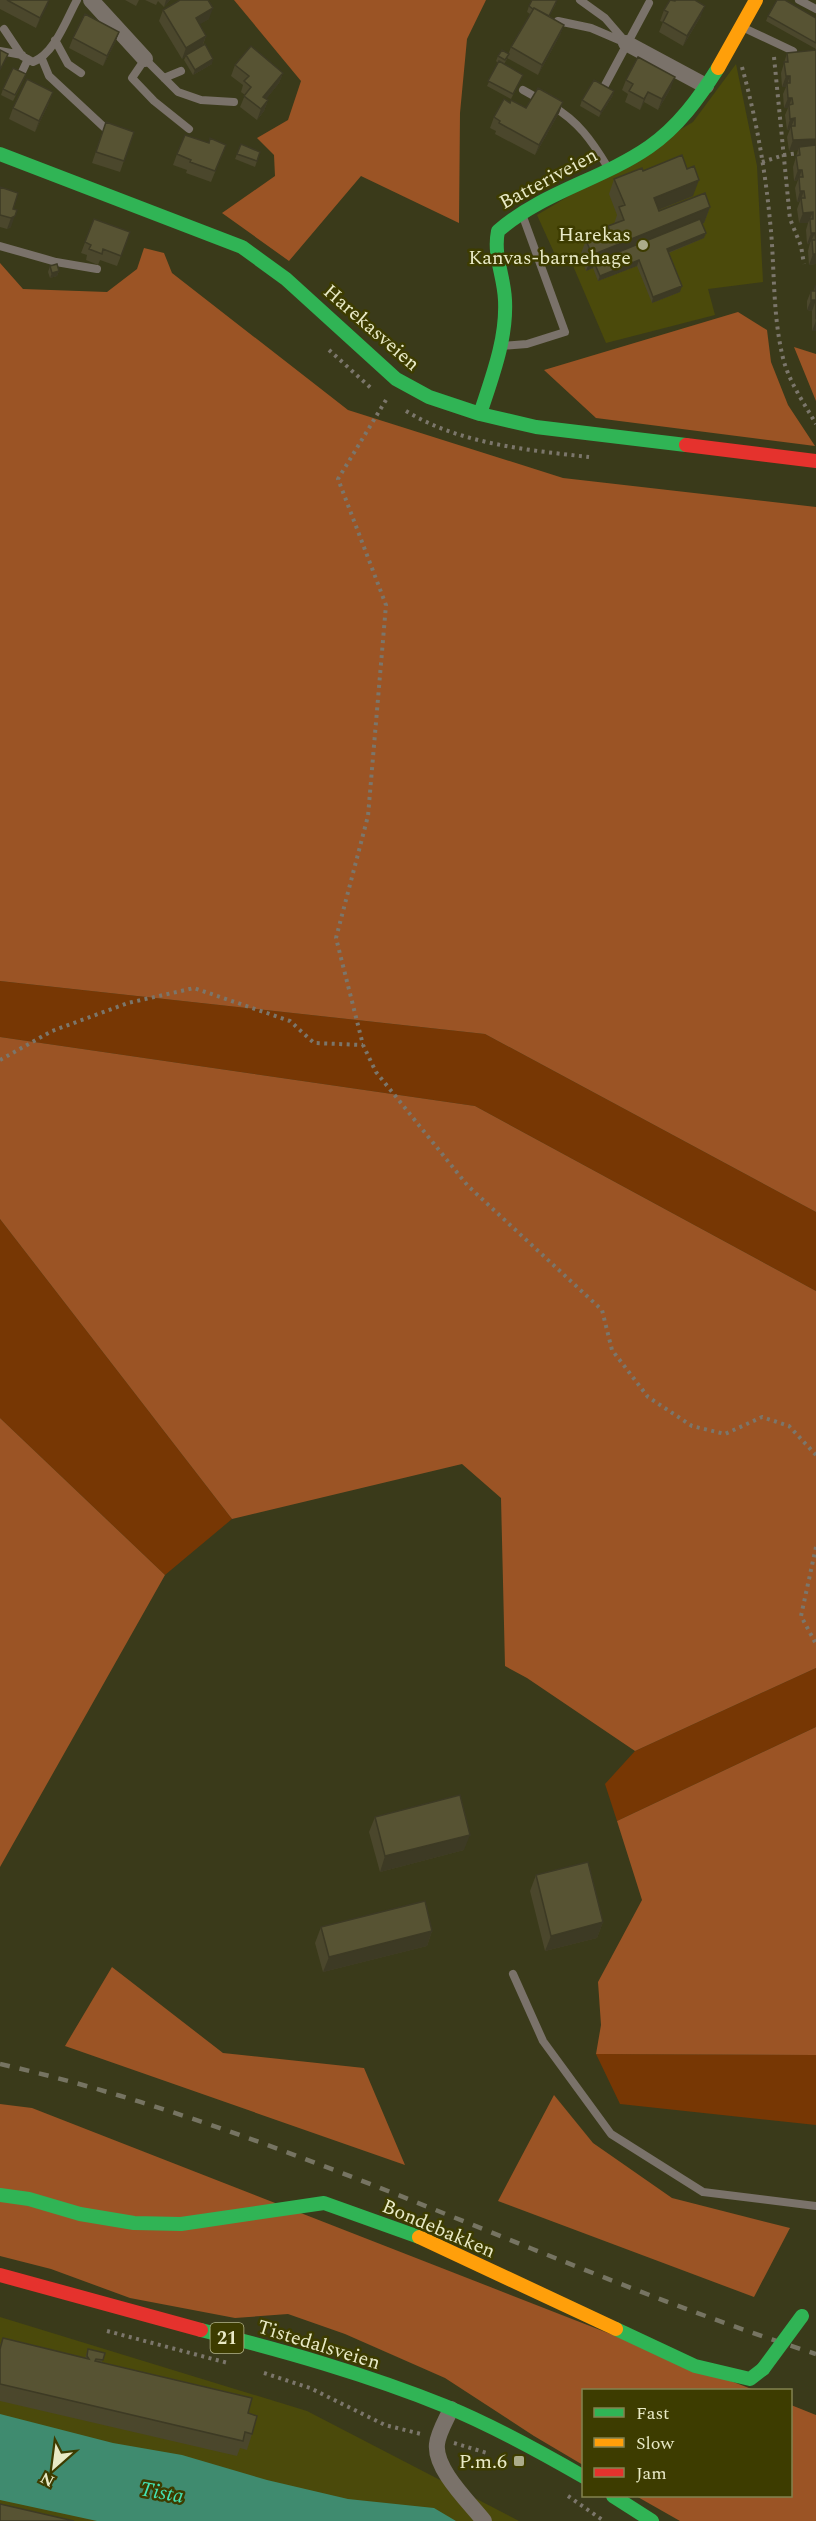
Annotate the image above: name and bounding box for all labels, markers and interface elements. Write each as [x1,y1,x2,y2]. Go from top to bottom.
street label: Batteriveien [494,140,603,217]
place label: Harekas Kanvas-barnehage [468,220,631,273]
marker: Harekas Kanvas-barnehage [636,238,650,252]
street label: Harekasveien [316,277,426,378]
street label: Bondebakken [377,2192,500,2266]
street label: Tistedalsveien [254,2312,384,2378]
road number: 21 [210,2323,244,2353]
legend [582,2389,792,2497]
text: Fast [636,2400,669,2427]
text: Slow [636,2430,675,2457]
north arrow [24,2437,84,2497]
place label: P.m.6 [459,2447,507,2477]
marker: P.m.6 [512,2454,526,2468]
text: Jam [636,2460,667,2487]
text: N [36,2466,59,2493]
water label: Tista [137,2473,187,2513]

